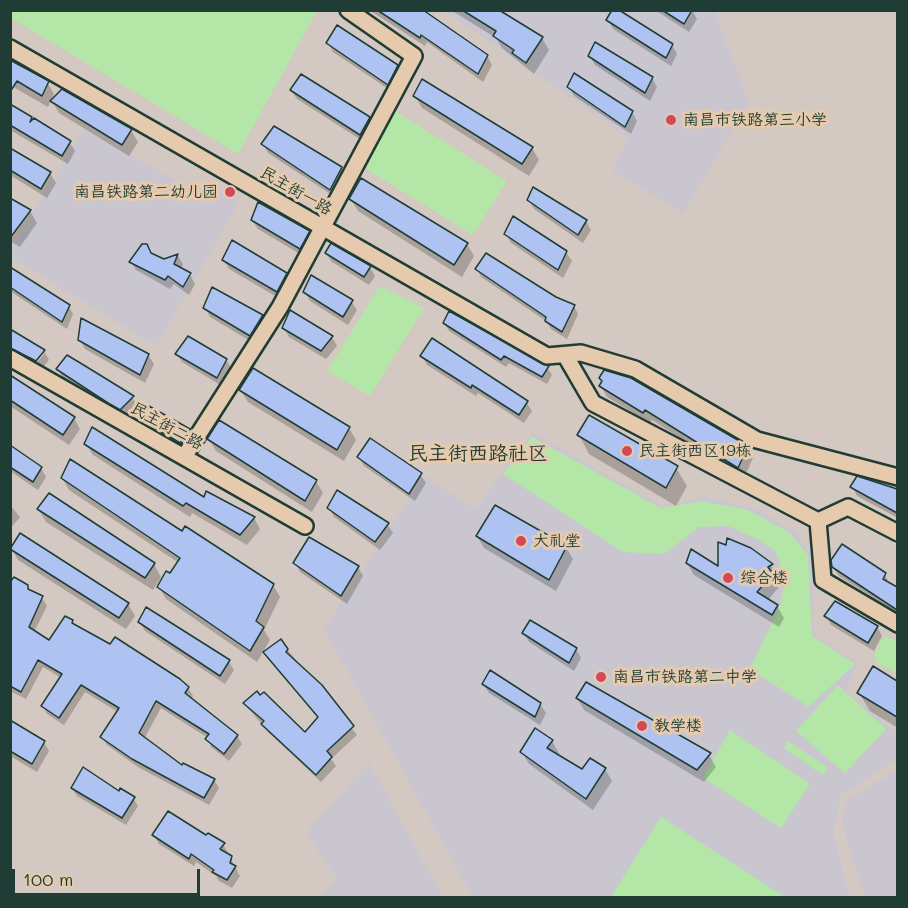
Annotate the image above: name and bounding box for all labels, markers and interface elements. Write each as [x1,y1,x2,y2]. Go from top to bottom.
place label: 南昌市铁路第三小学 [683,110,827,130]
marker: 南昌市铁路第三小学 [664,113,678,127]
street label: 民主街一路 [257,163,335,219]
place label: 南昌铁路第二幼儿园 [74,182,218,202]
marker: 南昌铁路第二幼儿园 [223,185,237,199]
street label: 民主街二路 [127,398,207,454]
place label: 民主街西区19栋 [639,441,752,461]
district label: 民主街西路社区 [408,442,548,466]
marker: 民主街西区19栋 [620,444,634,458]
place label: 大礼堂 [533,531,581,551]
marker: 大礼堂 [514,534,528,548]
place label: 综合楼 [740,568,788,588]
marker: 综合楼 [721,571,735,585]
place label: 南昌市铁路第二中学 [613,667,757,687]
marker: 南昌市铁路第二中学 [594,670,608,684]
place label: 教学楼 [654,716,702,736]
marker: 教学楼 [635,719,649,733]
scale bar [15,857,202,895]
text: 100 m [23,867,73,891]

